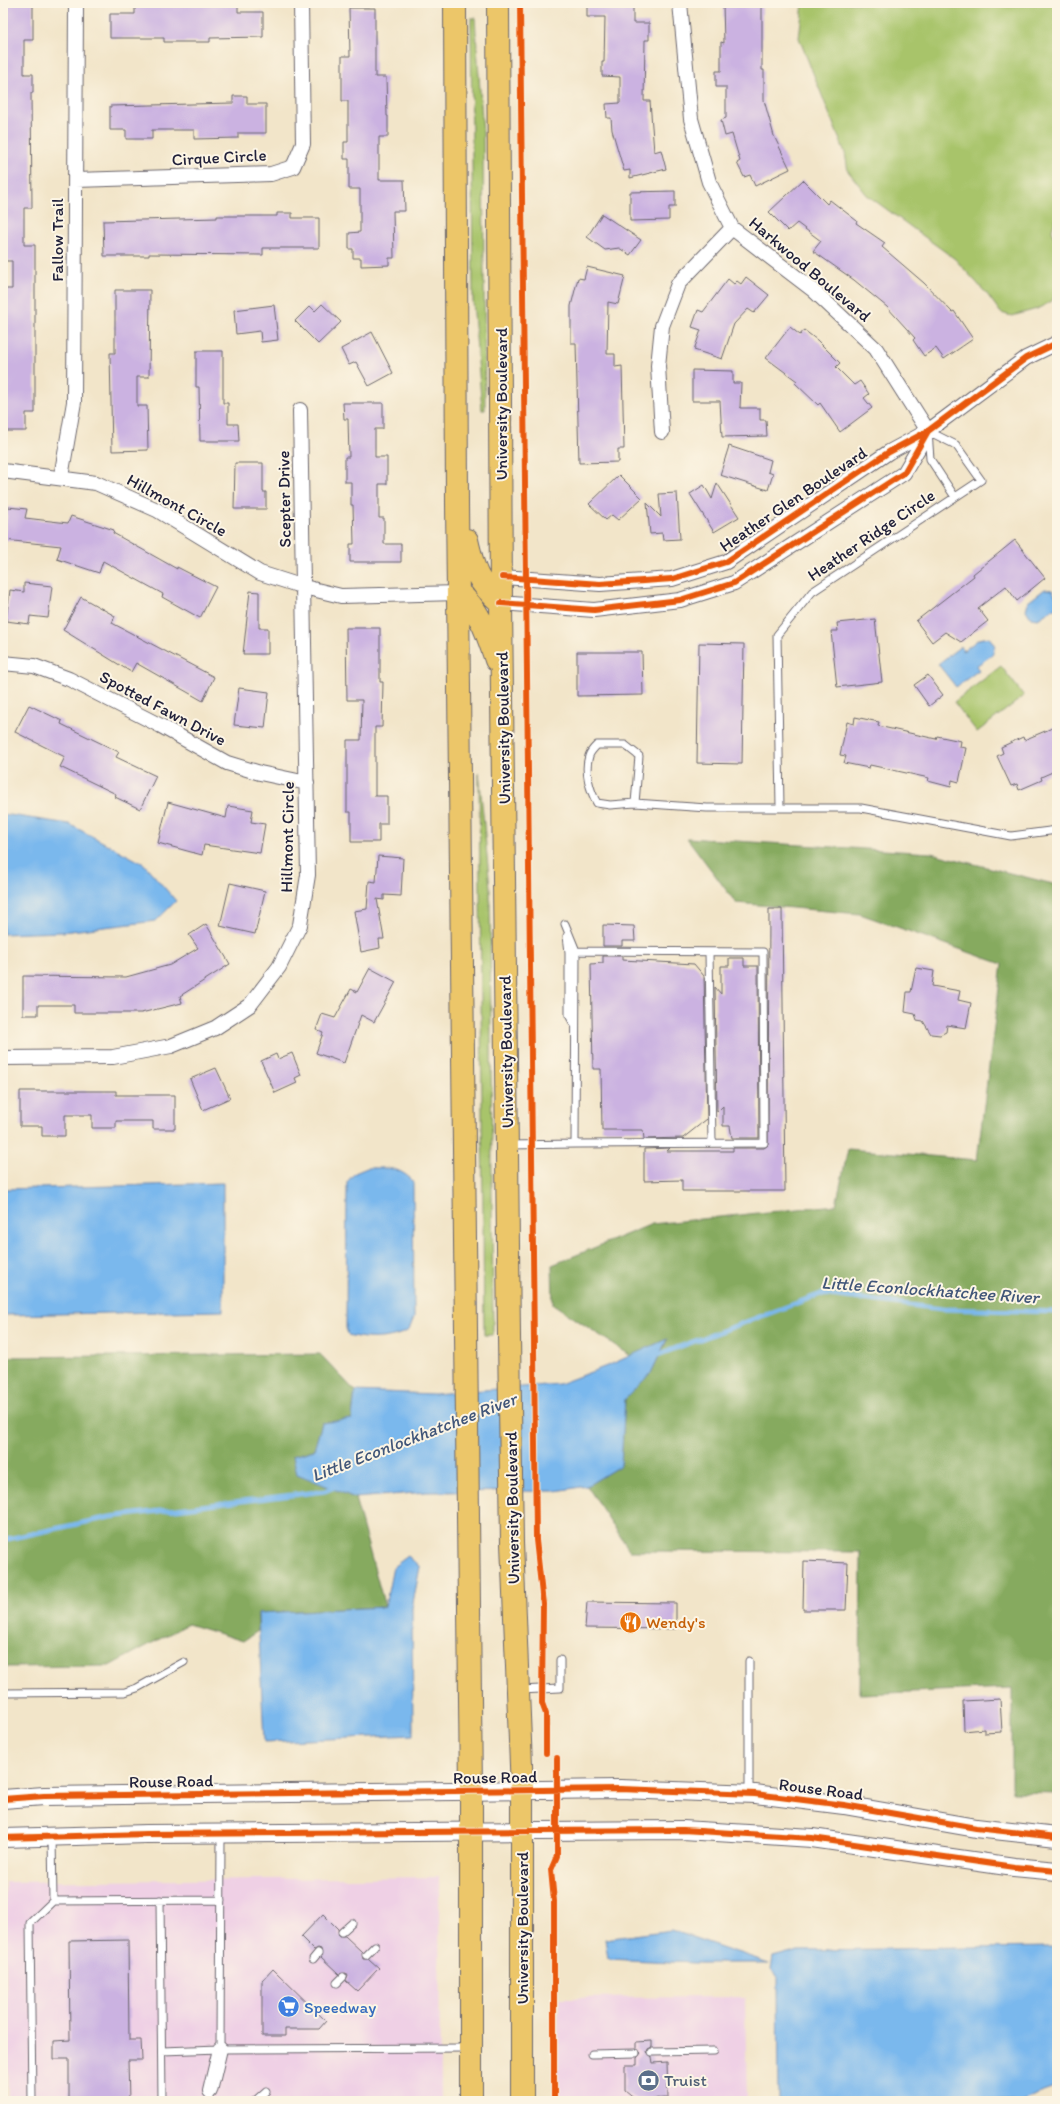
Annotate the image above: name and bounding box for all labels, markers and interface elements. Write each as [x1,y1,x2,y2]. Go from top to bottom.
street label: Cirque Circle [171,145,267,169]
street label: Fallow Trail [47,198,67,282]
street label: Harkwood Boulevard [745,212,875,326]
street label: University Boulevard [491,327,511,480]
street label: Heather Glen Boulevard [716,442,871,556]
street label: Scepter Drive [273,450,295,548]
street label: Hillmont Circle [123,469,231,541]
street label: Heather Ridge Circle [803,485,939,585]
street label: University Boulevard [492,651,514,805]
street label: Spotted Fawn Drive [96,666,230,750]
street label: Hillmont Circle [276,781,298,893]
street label: University Boulevard [495,975,517,1129]
water label: Little Econlockhatchee River [821,1271,1041,1309]
water label: Little Econlockhatchee River [308,1387,521,1486]
street label: University Boulevard [501,1431,523,1585]
restaurant icon: Wendy's [617,1609,643,1635]
place label: Wendy's [646,1612,706,1632]
street label: Rouse Road [453,1766,537,1788]
street label: Rouse Road [129,1770,213,1792]
street label: Rouse Road [778,1774,864,1804]
street label: University Boulevard [512,1851,532,2004]
supermarket icon: Speedway [275,1994,301,2020]
place label: Speedway [304,1997,376,2017]
bank icon: Truist [635,2067,661,2093]
place label: Truist [664,2070,707,2090]

